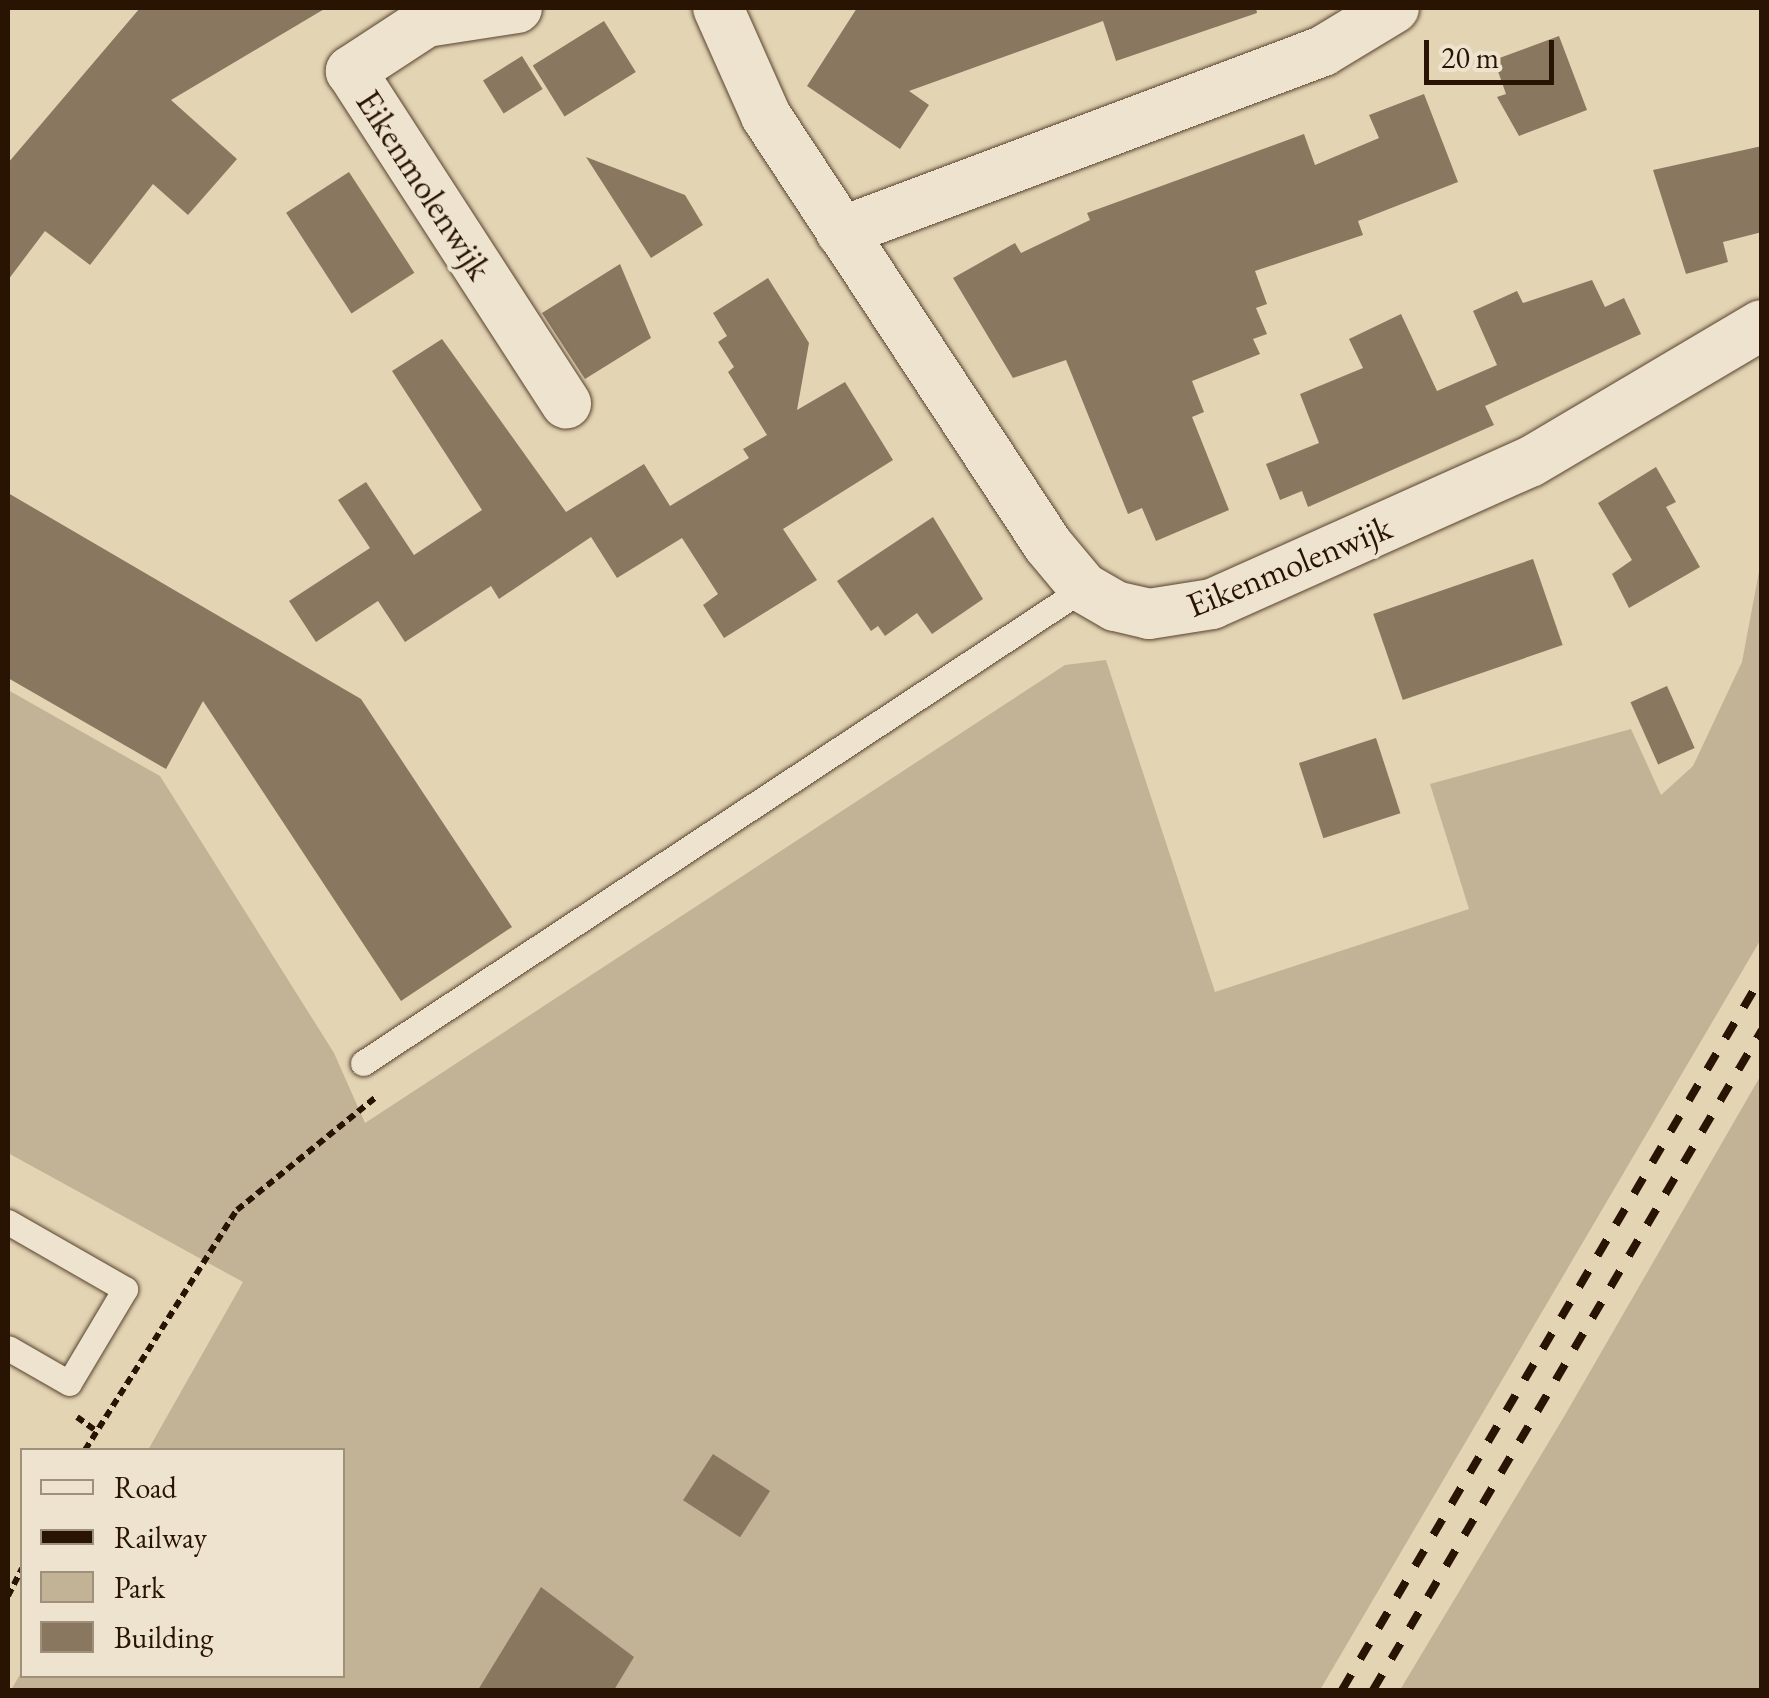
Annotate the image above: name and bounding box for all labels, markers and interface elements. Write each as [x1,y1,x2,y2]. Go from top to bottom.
scale bar [1429,20,1559,82]
text: 20 m [1441,38,1499,77]
street label: Eikenmolenwijk [347,82,501,288]
street label: Eikenmolenwijk [1180,506,1398,626]
legend [20,1448,345,1678]
text: Road [114,1468,177,1507]
text: Railway [114,1518,207,1557]
text: Park [114,1568,165,1607]
text: Building [114,1618,213,1657]

